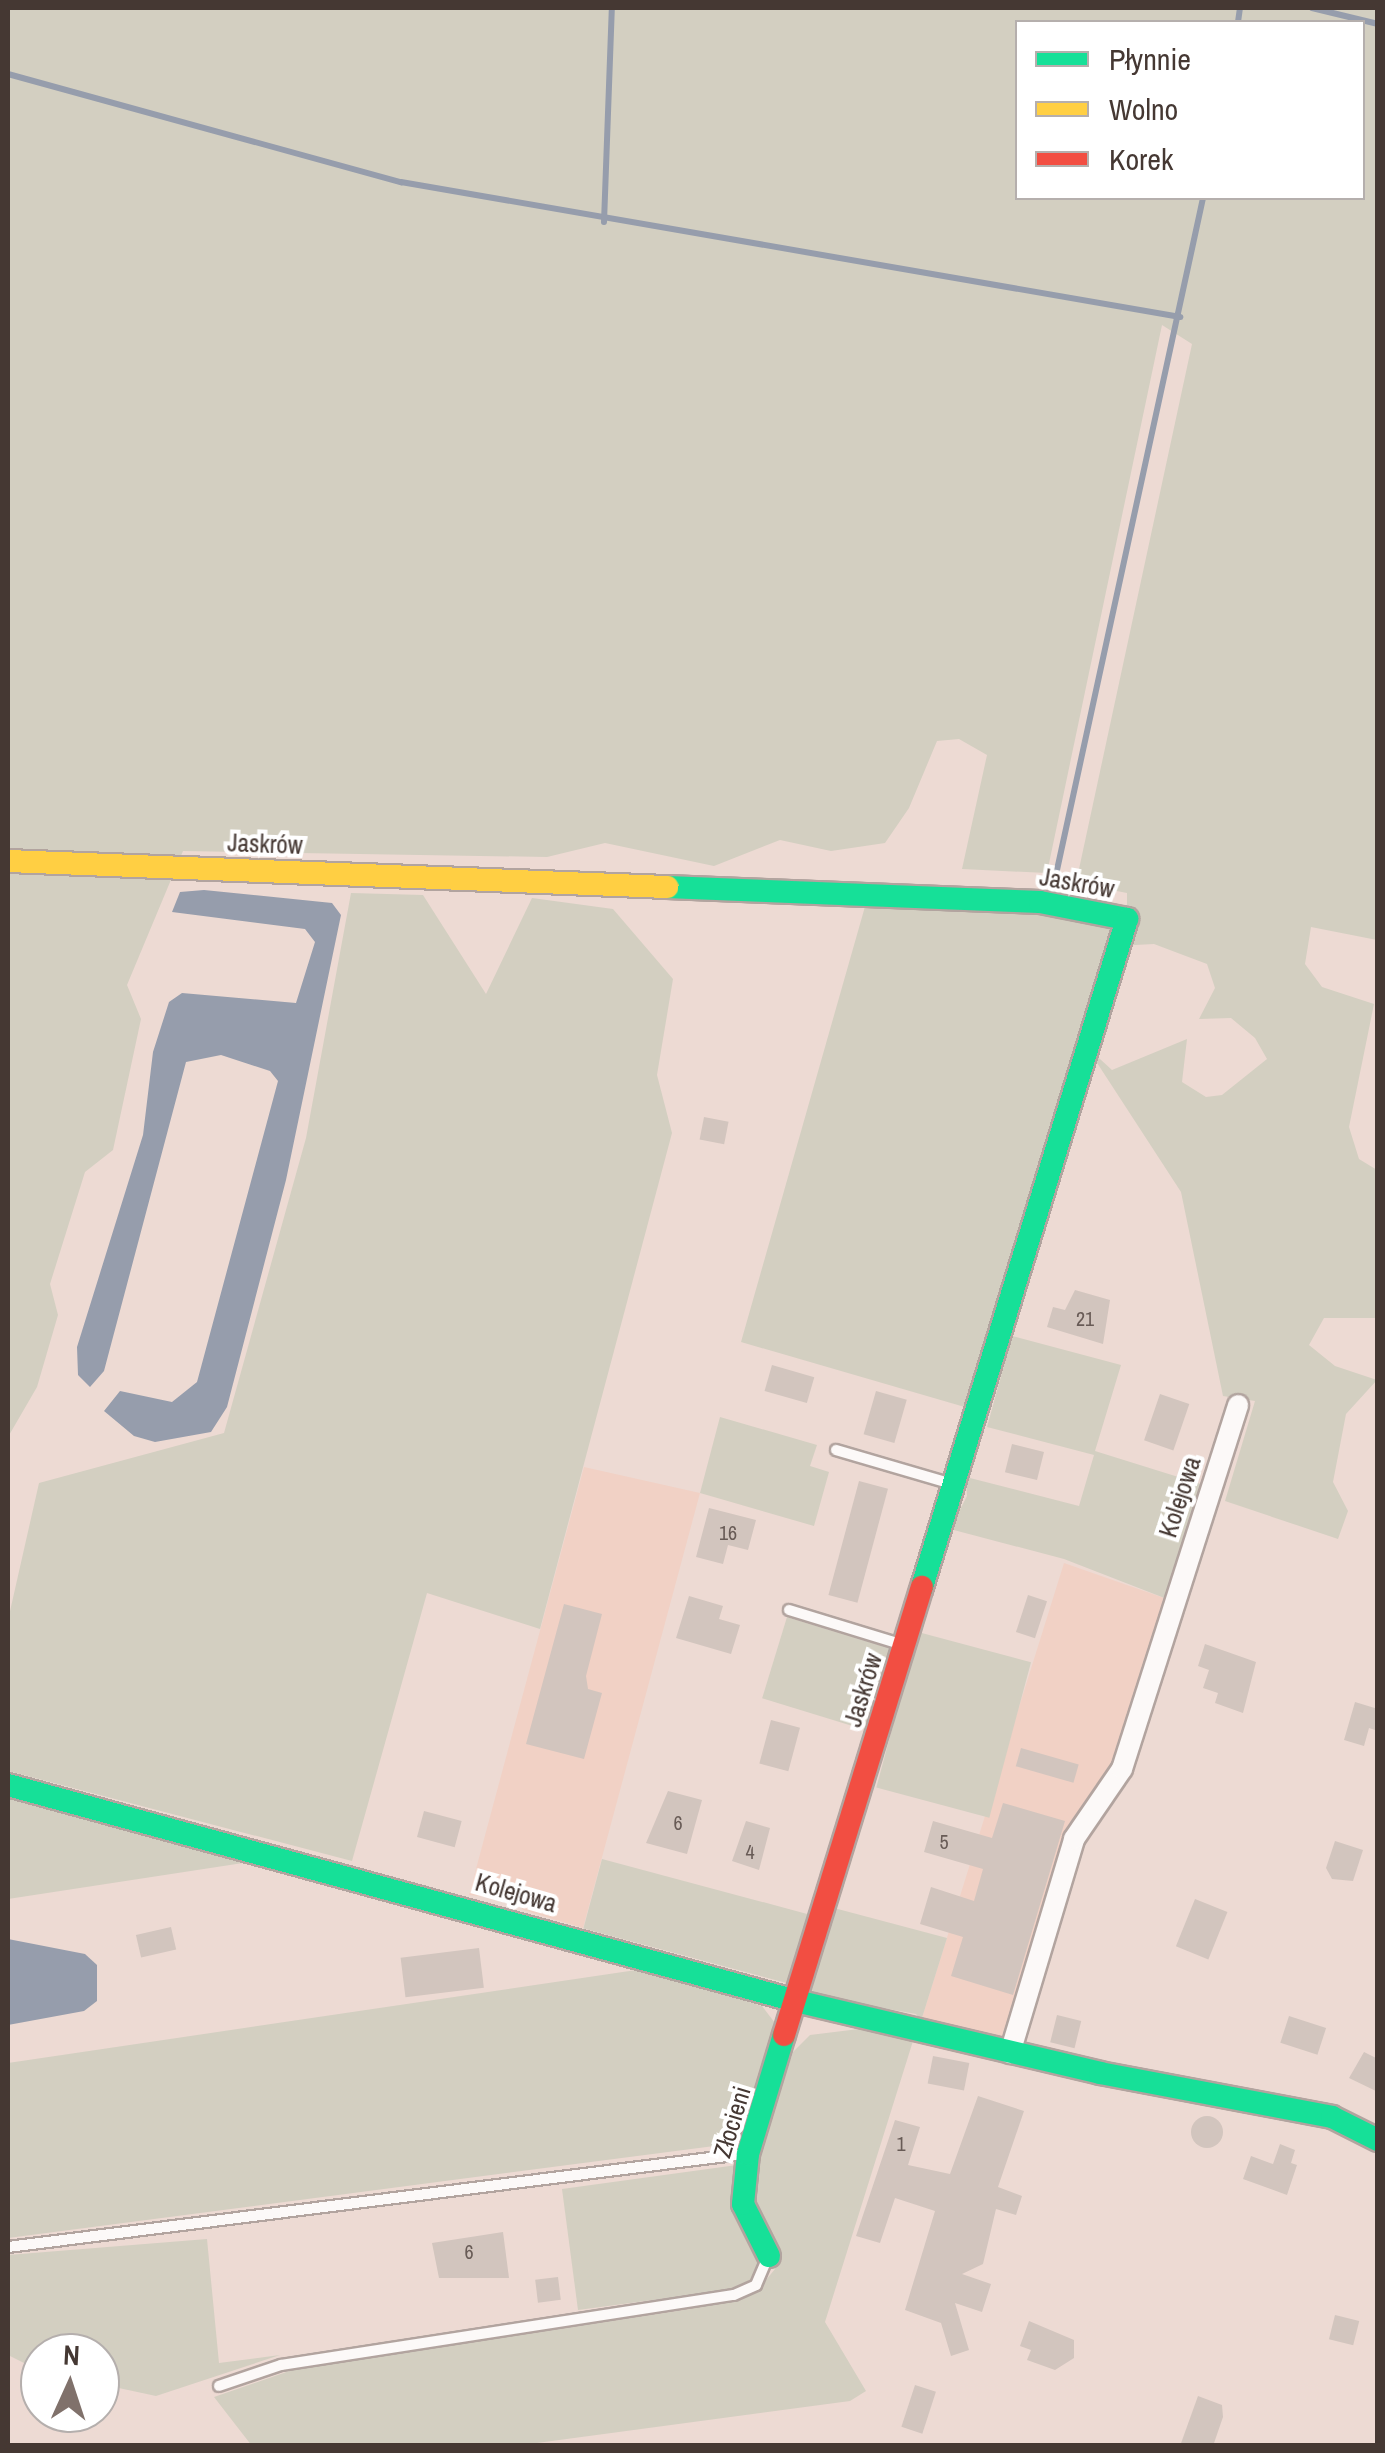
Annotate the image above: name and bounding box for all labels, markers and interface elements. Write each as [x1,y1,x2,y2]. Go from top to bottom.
legend [1015,20,1365,200]
text: Płynnie [1109,39,1191,79]
text: Wolno [1109,89,1178,129]
text: Korek [1109,139,1173,179]
street label: Jaskrów [227,828,303,860]
street label: Jaskrów [1037,862,1117,904]
house number: 21 [1076,1306,1094,1330]
street label: Kolejowa [1153,1453,1207,1541]
house number: 16 [719,1520,737,1544]
street label: Jaskrów [838,1650,888,1730]
house number: 6 [673,1810,683,1834]
house number: 5 [939,1829,949,1853]
house number: 4 [745,1839,755,1863]
street label: Kolejowa [472,1867,560,1919]
street label: Złocieni [707,2083,757,2161]
house number: 1 [896,2131,906,2155]
house number: 6 [464,2239,474,2263]
north arrow [20,2333,120,2433]
text: N [62,2336,81,2374]

